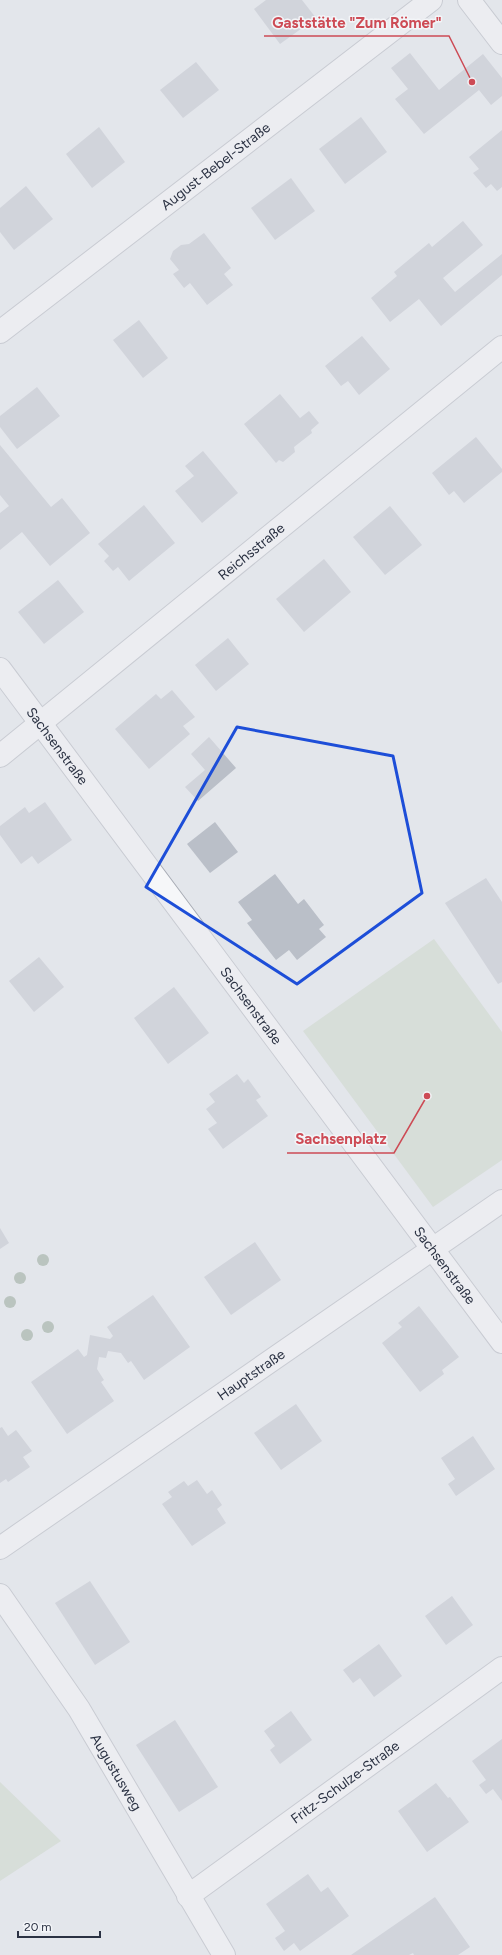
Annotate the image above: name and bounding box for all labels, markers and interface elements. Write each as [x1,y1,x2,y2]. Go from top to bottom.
callout: Gaststätte "Zum Römer" [264,9,449,36]
text: Gaststätte "Zum Römer" [272,14,442,32]
street label: August-Bebel-Straße [158,119,274,214]
street label: Reichsstraße [215,519,288,584]
street label: Sachsenstraße [23,704,92,789]
street label: Sachsenstraße [216,964,285,1048]
callout: Sachsenplatz [287,1126,394,1153]
text: Sachsenplatz [295,1130,387,1148]
street label: Sachsenstraße [410,1224,479,1308]
street label: Hauptstraße [214,1346,289,1404]
street label: Augustusweg [87,1731,145,1814]
street label: Fritz-Schulze-Straße [288,1737,403,1828]
scale bar [18,1913,100,1939]
text: 20 m [24,1920,52,1934]

